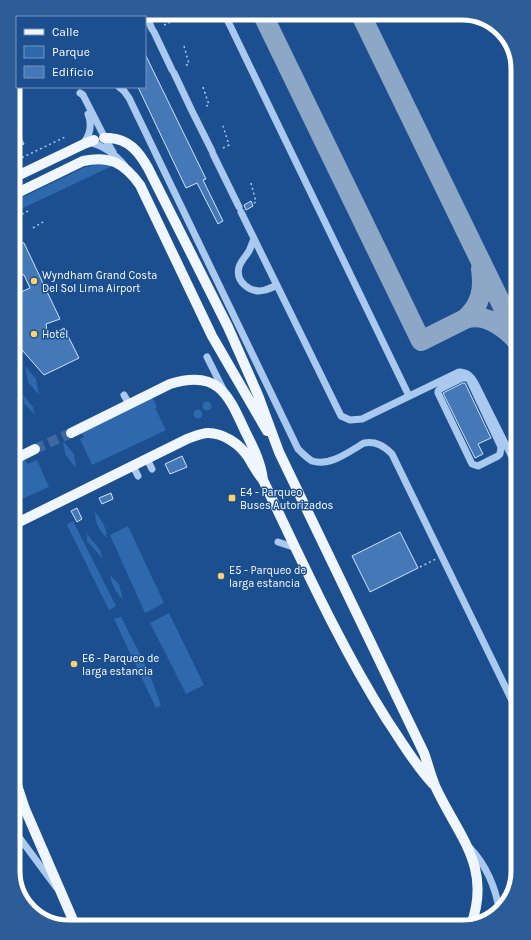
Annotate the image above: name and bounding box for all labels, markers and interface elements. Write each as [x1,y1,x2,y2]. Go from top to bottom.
legend [16,16,146,88]
text: Calle [52,25,79,39]
text: Parque [52,45,90,59]
text: Edificio [52,65,93,79]
place label: Wyndham Grand Costa Del Sol Lima Airport [42,269,157,295]
marker: Wyndham Grand Costa Del Sol Lima Airport [29,276,39,286]
place label: Hotel [42,328,68,341]
marker: Hotel [29,329,39,339]
place label: E4 - Parqueo Buses Autorizados [240,486,334,512]
marker: E4 - Parqueo Buses Autorizados [227,493,237,503]
place label: E5 - Parqueo de larga estancia [229,564,306,590]
marker: E5 - Parqueo de larga estancia [216,571,226,581]
place label: E6 - Parqueo de larga estancia [82,652,160,678]
marker: E6 - Parqueo de larga estancia [69,659,79,669]

